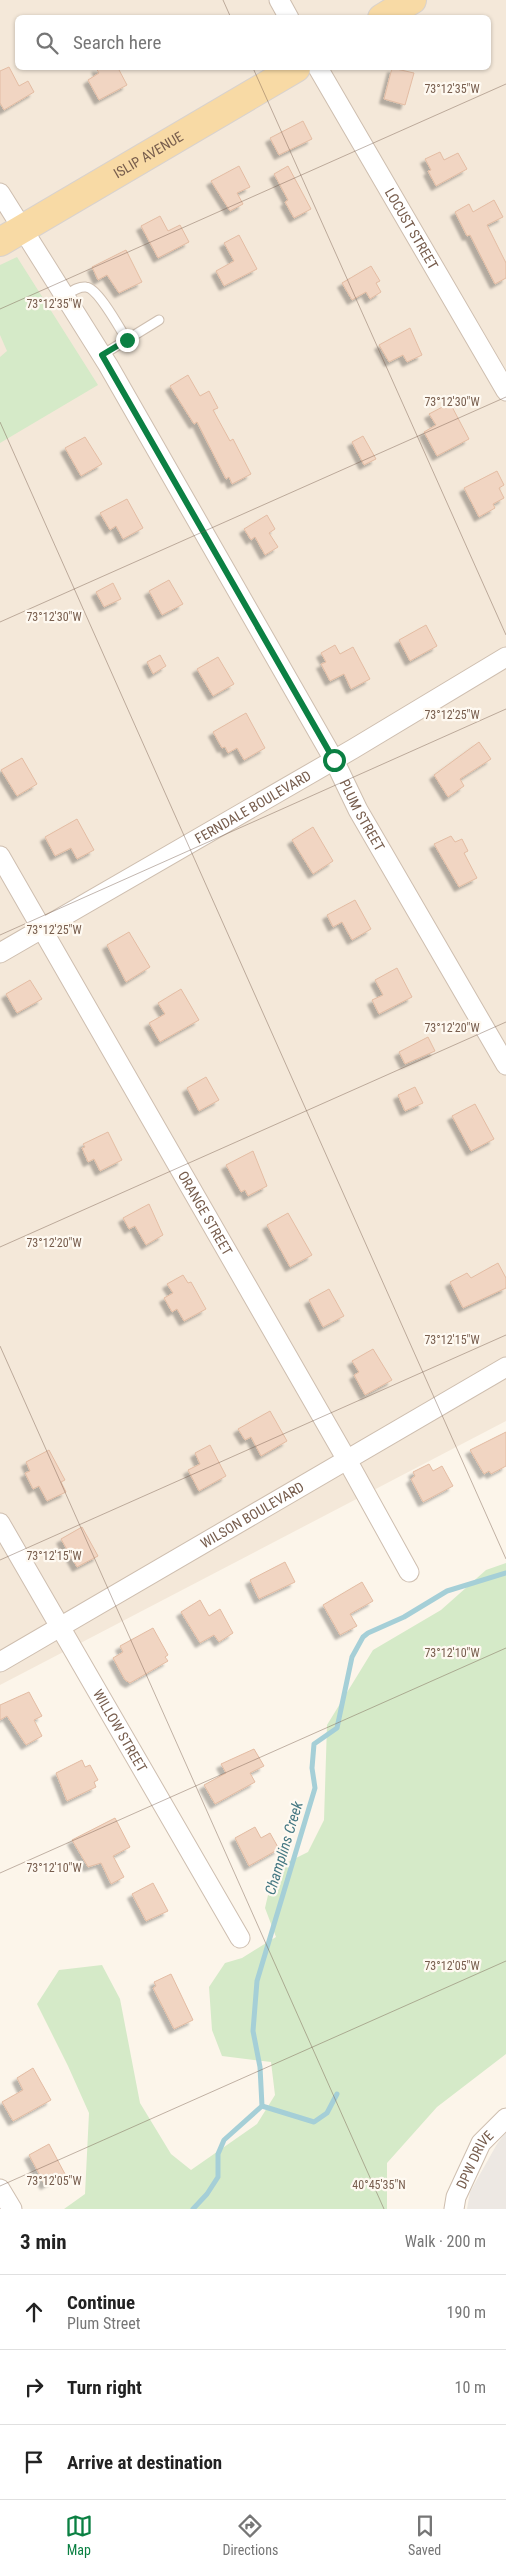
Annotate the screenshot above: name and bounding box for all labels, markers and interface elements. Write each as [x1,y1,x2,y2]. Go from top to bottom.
search box [15,15,491,70]
icon: search [33,29,61,57]
text: Search here [73,31,161,54]
text: 73°12'35"W [424,82,480,96]
street label: ISLIP AVENUE [111,128,186,181]
street label: LOCUST STREET [382,185,441,272]
text: 73°12'35"W [26,297,82,311]
route end [116,329,139,352]
text: 73°12'30"W [424,395,480,409]
text: 73°12'30"W [26,610,82,624]
text: 73°12'25"W [424,708,480,722]
route start [323,749,346,772]
street label: FERNDALE BOULEVARD [192,767,314,847]
street label: PLUM STREET [336,777,388,854]
text: 73°12'25"W [26,923,82,937]
text: 73°12'20"W [424,1021,480,1035]
street label: ORANGE STREET [175,1168,236,1258]
text: 73°12'20"W [26,1236,82,1250]
text: 73°12'15"W [424,1333,480,1347]
street label: WILSON BOULEVARD [198,1479,307,1551]
text: 73°12'15"W [26,1549,82,1563]
text: 73°12'10"W [424,1646,480,1660]
street label: WILLOW STREET [90,1687,150,1775]
water label: Champlins Creek [261,1799,307,1897]
text: 73°12'10"W [26,1861,82,1875]
text: 73°12'05"W [424,1959,480,1973]
street label: DPW DRIVE [453,2127,497,2191]
text: 73°12'05"W [26,2174,82,2188]
text: 40°45'35"N [352,2178,406,2192]
text: 3 min [20,2230,67,2254]
text: Walk · 200 m [405,2232,486,2251]
text: Continue [67,2291,135,2314]
icon: ahead [20,2298,48,2326]
text: 190 m [447,2303,486,2322]
text: Plum Street [67,2314,140,2333]
icon: right [20,2373,48,2401]
text: Turn right [67,2376,142,2399]
text: 10 m [454,2378,486,2397]
icon: arrive [20,2448,48,2476]
text: Arrive at destination [67,2451,222,2474]
tab: Map [65,2512,93,2558]
tab: Directions [222,2512,278,2558]
tab: Saved [408,2512,441,2558]

